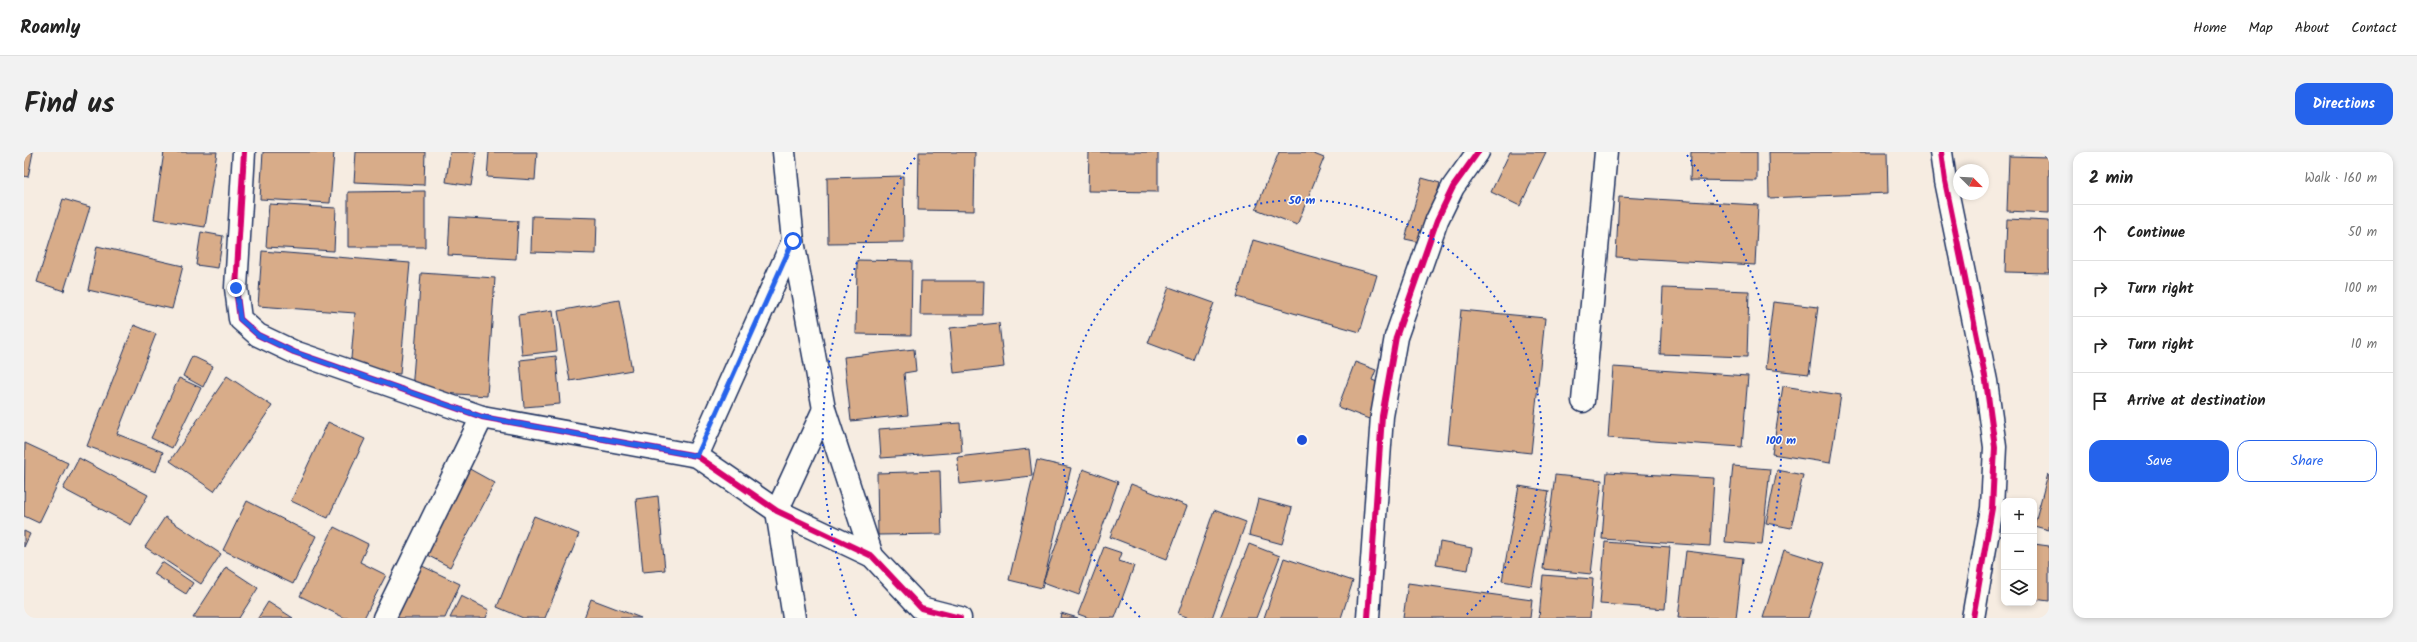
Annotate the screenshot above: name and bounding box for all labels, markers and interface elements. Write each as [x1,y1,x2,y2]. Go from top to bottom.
text: Roamly [20,13,80,43]
text: Home [2193,17,2227,39]
text: Map [2249,17,2273,39]
text: About [2295,17,2329,39]
text: Contact [2351,17,2397,39]
text: Find us [24,82,115,127]
button: Directions [2295,83,2393,125]
north arrow [1953,164,1989,200]
text: 2 min [2089,165,2133,192]
text: Walk · 160 m [2305,168,2377,189]
text: 50 m [1288,191,1316,210]
text: Continue [2127,221,2185,245]
icon: ahead [2089,222,2111,244]
text: 50 m [2348,222,2377,243]
route start [784,232,802,250]
text: Turn right [2127,277,2194,301]
icon: right [2089,278,2111,300]
text: 100 m [2344,278,2377,299]
route end [227,279,245,297]
text: Turn right [2127,333,2194,357]
icon: right [2089,334,2111,356]
text: 10 m [2351,334,2377,355]
text: Arrive at destination [2127,389,2266,413]
icon: arrive [2089,390,2111,412]
text: 100 m [1766,431,1796,450]
centre of rings [1295,433,1309,447]
button: Save [2089,440,2229,482]
button: Share [2237,440,2377,482]
map controls [2001,498,2037,606]
button: + [2001,498,2037,534]
button: − [2001,534,2037,570]
button: layers [2001,570,2037,606]

